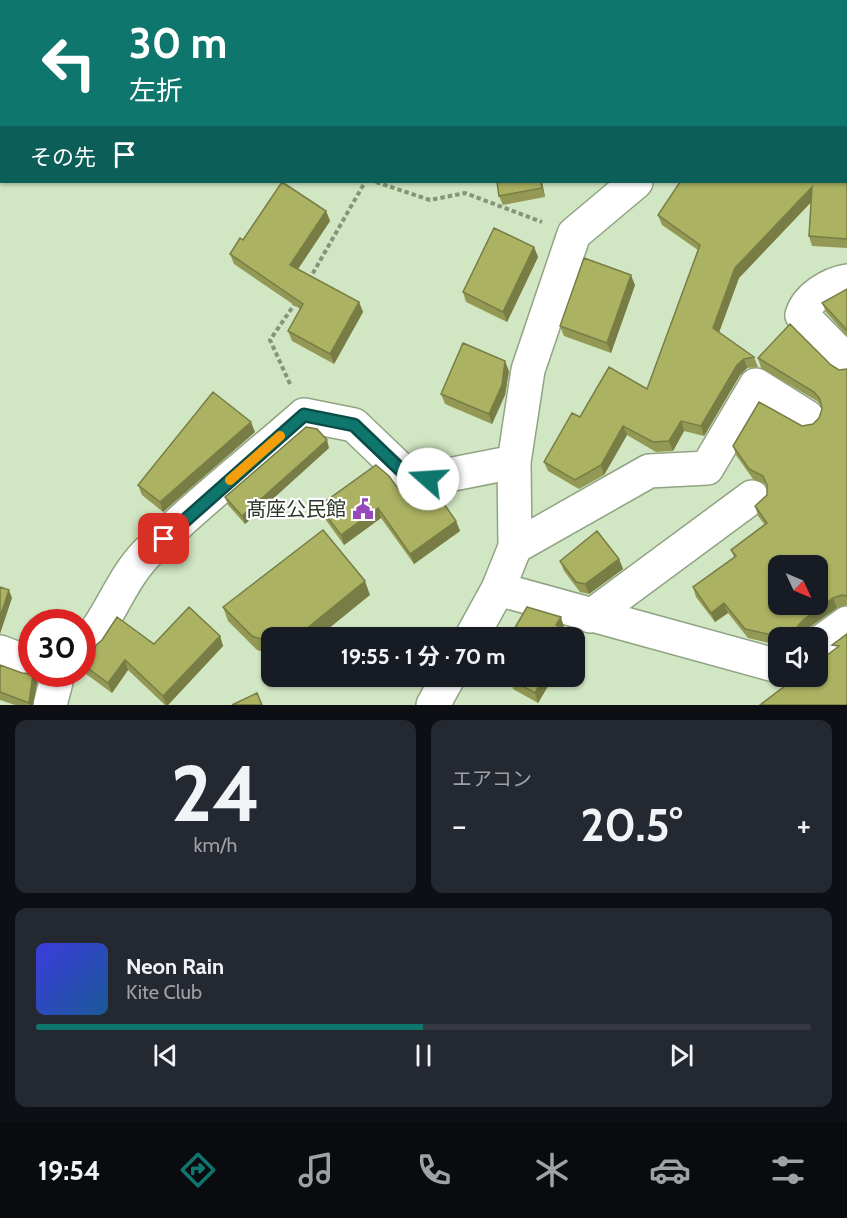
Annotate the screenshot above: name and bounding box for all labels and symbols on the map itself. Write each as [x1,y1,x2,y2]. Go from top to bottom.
position arrow [396,447,460,511]
place label: 髙座公民館 [246,497,346,521]
public building icon: 髙座公民館 [351,497,375,521]
pin [138,513,189,564]
north arrow [768,555,828,615]
speed limit sign: 30 [18,609,96,687]

